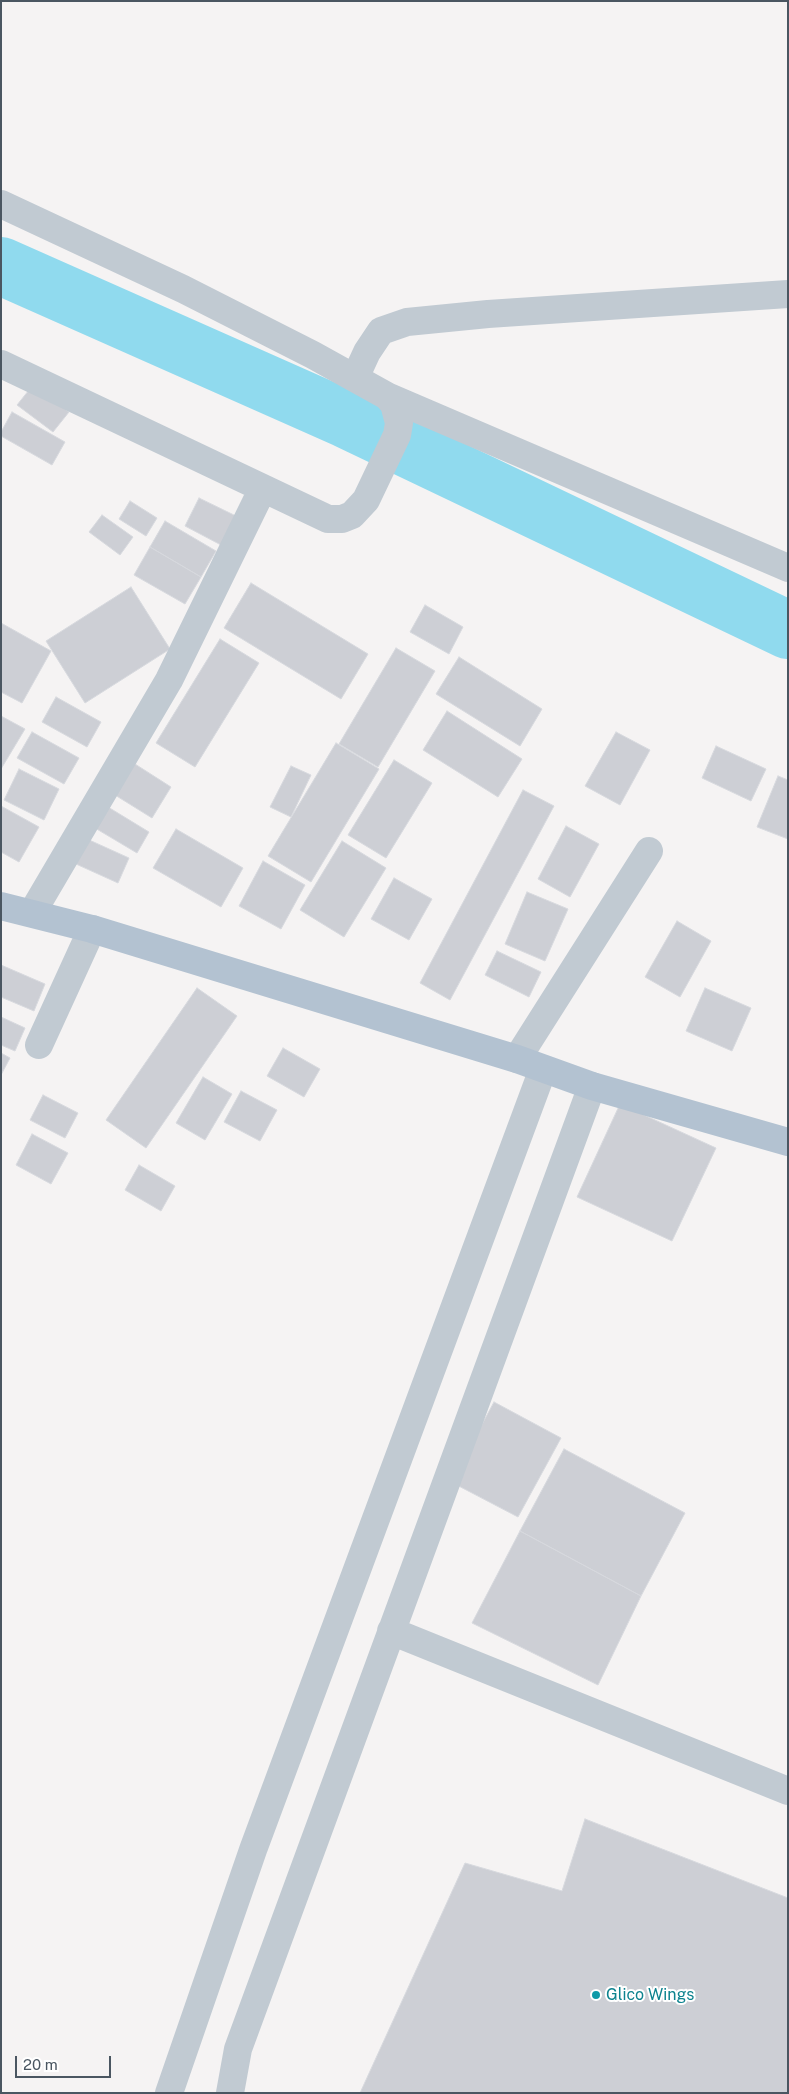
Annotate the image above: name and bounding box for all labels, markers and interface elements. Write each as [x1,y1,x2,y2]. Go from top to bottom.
place label: Glico Wings [606,1985,694,2005]
marker: Glico Wings [590,1989,602,2001]
scale bar [18,2046,114,2078]
text: 20 m [23,2056,58,2073]

